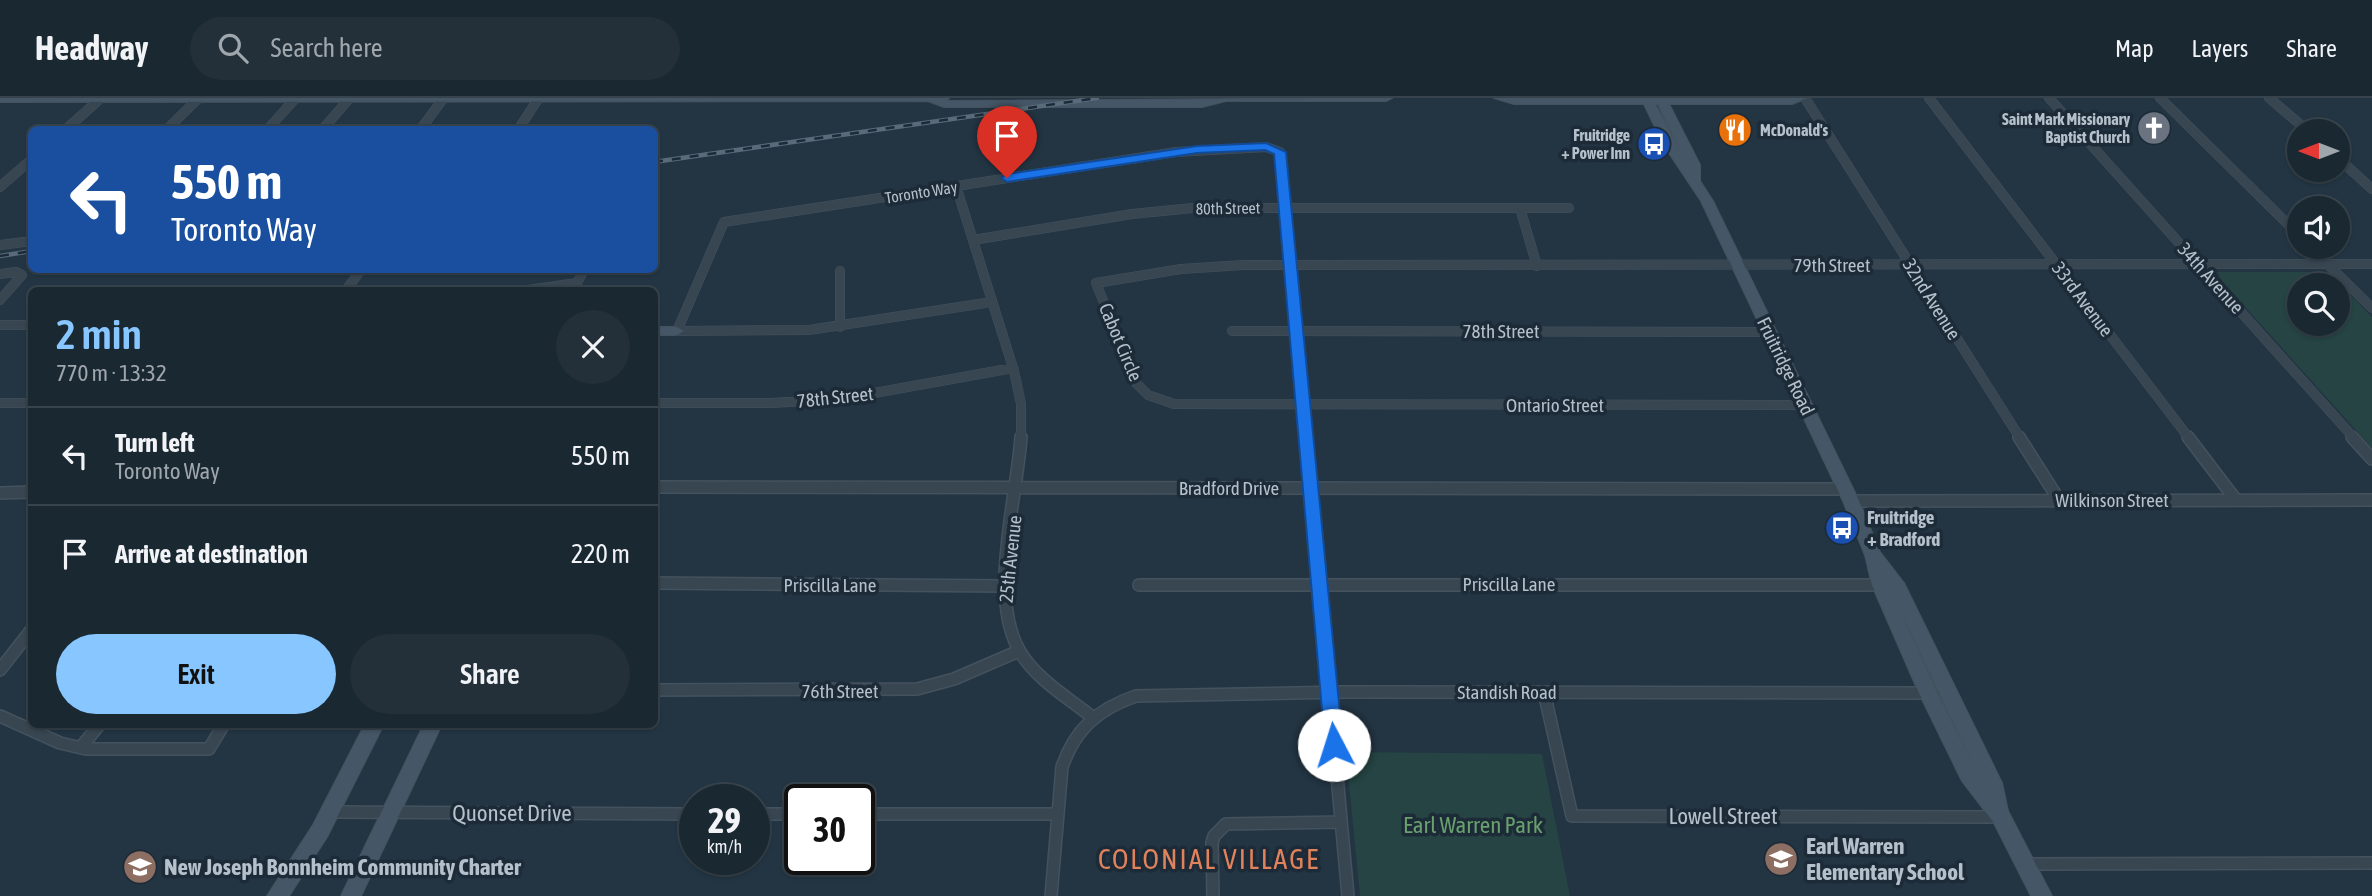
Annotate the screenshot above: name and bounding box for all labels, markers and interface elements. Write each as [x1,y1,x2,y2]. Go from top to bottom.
search box [190,17,680,80]
text: Headway [35,29,148,67]
icon: search [214,29,252,67]
text: Search here [270,33,383,63]
text: Map [2115,35,2154,62]
text: Layers [2192,35,2248,62]
text: Share [2286,35,2337,62]
pin [977,106,1037,178]
church icon: Saint Mark Missionary Baptist Church [2135,109,2173,147]
place label: Saint Mark Missionary Baptist Church [2002,110,2130,146]
restaurant icon: McDonald's [1716,111,1754,149]
icon: arrive [988,117,1026,155]
north arrow [2287,119,2350,182]
map controls [2287,119,2350,336]
place label: McDonald's [1760,121,1829,139]
bus stop icon: Fruitridge + Power Inn [1635,125,1673,163]
place label: Fruitridge + Power Inn [1561,126,1630,162]
text: 550 m [171,153,282,209]
icon: left [56,154,147,245]
street label: Toronto Way [884,177,959,208]
button: sound [2287,196,2350,259]
street label: 80th Street [1195,198,1261,218]
text: Toronto Way [171,211,317,248]
street label: 34th Avenue [2173,238,2249,318]
street label: 79th Street [1794,254,1870,276]
street label: 32nd Avenue [1898,254,1966,344]
street label: 33rd Avenue [2048,257,2118,341]
button: search [2287,273,2350,336]
street label: Cabot Circle [1095,300,1147,384]
text: 2 min [56,310,142,358]
button: close [556,310,630,384]
street label: Fruitridge Road [1753,313,1819,419]
street label: 78th Street [1463,320,1539,342]
text: 770 m · 13:32 [56,360,167,386]
street label: 78th Street [796,382,874,412]
street label: Ontario Street [1506,394,1604,416]
text: Turn left [115,428,195,458]
icon: left [56,437,94,475]
text: 550 m [571,441,630,471]
text: Toronto Way [115,458,220,484]
street label: Bradford Drive [1179,477,1279,499]
street label: Wilkinson Street [2055,489,2169,511]
place label: Fruitridge + Bradford [1867,506,1940,550]
bus stop icon: Fruitridge + Bradford [1823,509,1861,547]
street label: 25th Avenue [994,514,1026,604]
icon: arrive [56,535,94,573]
text: Arrive at destination [115,539,308,569]
text: 220 m [571,539,630,569]
street label: Priscilla Lane [1463,573,1555,595]
street label: Priscilla Lane [784,574,876,596]
button: Exit [56,634,336,714]
button: Share [350,634,630,714]
street label: 76th Street [802,680,878,702]
street label: Standish Road [1457,681,1557,703]
position arrow [1297,708,1371,782]
speed limit sign: 30 [784,784,875,875]
street label: Quonset Drive [452,800,572,826]
text: 29 [708,800,741,840]
street label: Lowell Street [1668,803,1778,829]
park label: Earl Warren Park [1403,812,1543,838]
place label: Earl Warren Elementary School [1806,833,1965,885]
text: km/h [707,836,742,857]
school or university icon: Earl Warren Elementary School [1762,840,1800,878]
district label: COLONIAL VILLAGE [1098,843,1320,875]
school or university icon: New Joseph Bonnheim Community Charter [121,848,159,886]
place label: New Joseph Bonnheim Community Charter [164,854,522,880]

